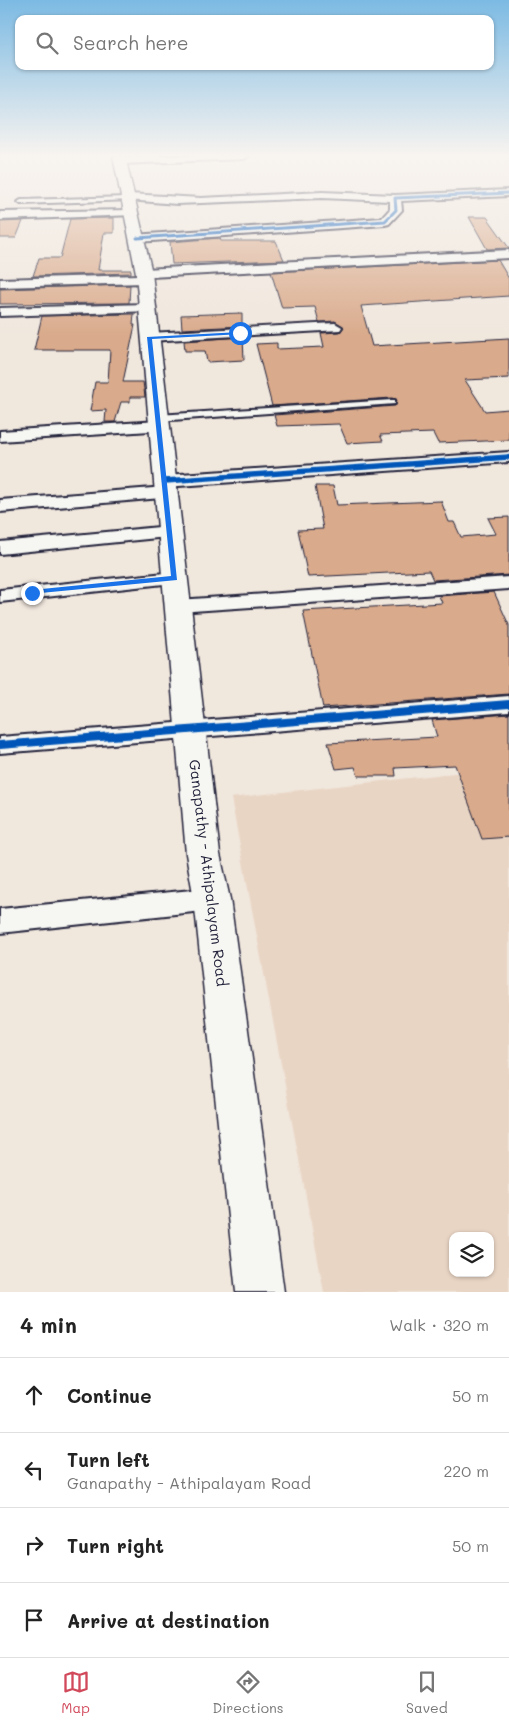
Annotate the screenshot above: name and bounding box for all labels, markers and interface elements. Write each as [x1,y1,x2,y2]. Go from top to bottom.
search box [15,15,494,70]
icon: search [33,29,61,57]
text: Search here [73,30,189,55]
route start [229,322,252,345]
route end [21,582,44,605]
street label: Ganapathy - Athipalayam Road [185,758,233,988]
map controls [449,1232,494,1277]
button: layers [449,1232,494,1277]
text: 4 min [20,1311,77,1338]
text: Walk · 320 m [389,1314,489,1335]
icon: ahead [20,1381,48,1409]
text: Continue [67,1383,152,1408]
text: 50 m [452,1385,489,1406]
text: Turn left [67,1447,150,1472]
icon: left [20,1456,48,1484]
text: 220 m [443,1460,489,1481]
text: Ganapathy - Athipalayam Road [67,1472,311,1493]
icon: right [20,1531,48,1559]
text: Turn right [67,1533,164,1558]
text: 50 m [452,1535,489,1556]
icon: arrive [20,1606,48,1634]
text: Arrive at destination [67,1608,270,1633]
tab: Map [61,1668,90,1717]
tab: Directions [212,1668,284,1717]
tab: Saved [406,1668,448,1717]

